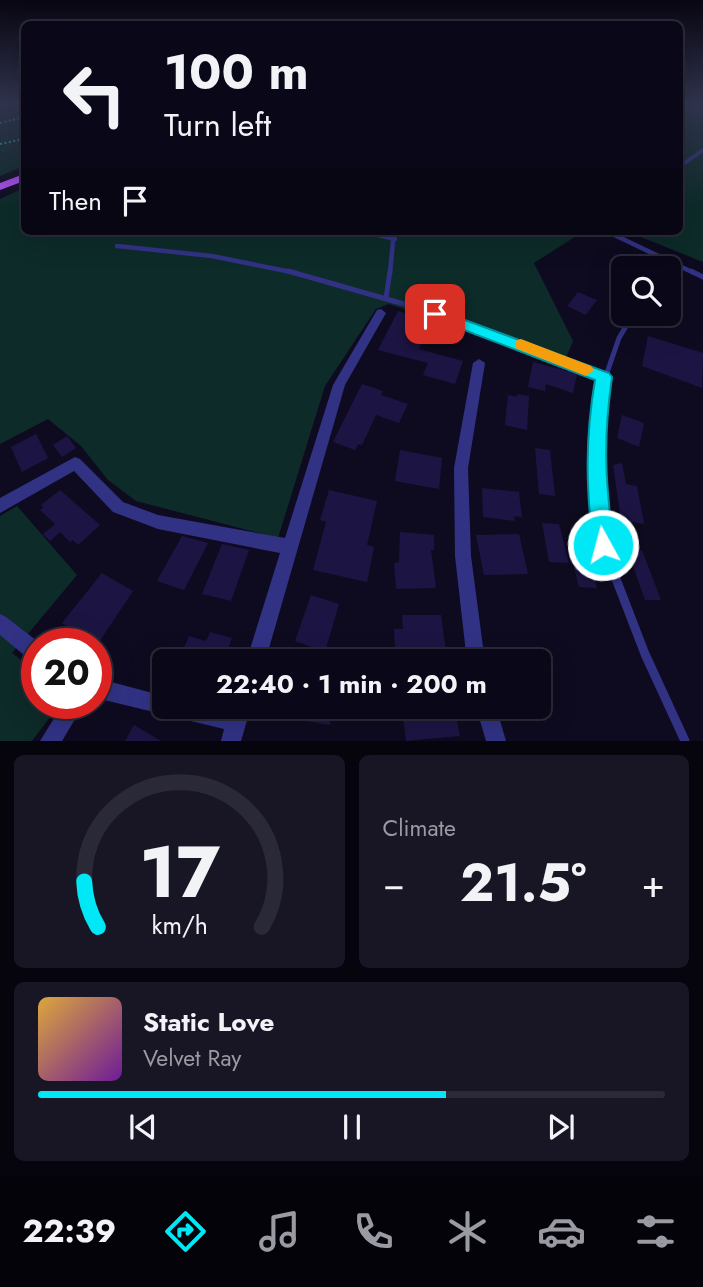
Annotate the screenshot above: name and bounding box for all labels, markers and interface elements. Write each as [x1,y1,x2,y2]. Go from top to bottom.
text: 100 m [164,37,309,107]
icon: left [49,49,140,140]
text: Turn left [164,102,271,148]
text: Then [49,182,102,220]
icon: arrive [116,182,154,220]
map controls [611,256,681,326]
button: search [611,256,681,326]
pin [405,284,465,344]
icon: arrive [416,295,454,333]
position arrow [566,508,640,582]
speed limit sign: 20 [21,628,112,719]
text: 22:40 · 1 min · 200 m [216,665,487,703]
text: Climate [383,811,456,845]
text: 17 [139,820,220,925]
text: 21.5° [460,845,586,921]
text: − [383,856,405,911]
text: + [642,856,665,911]
text: km/h [151,907,208,943]
text: Static Love [143,1003,275,1041]
text: Velvet Ray [143,1041,241,1075]
icon: previous [124,1108,162,1146]
icon: pause [333,1108,371,1146]
icon: next [542,1108,580,1146]
icon: directions [161,1207,210,1256]
icon: music [255,1207,304,1256]
icon: phone [349,1207,398,1256]
icon: climate [443,1207,492,1256]
icon: car [537,1207,586,1256]
icon: filters [631,1207,680,1256]
text: 22:39 [23,1208,116,1254]

